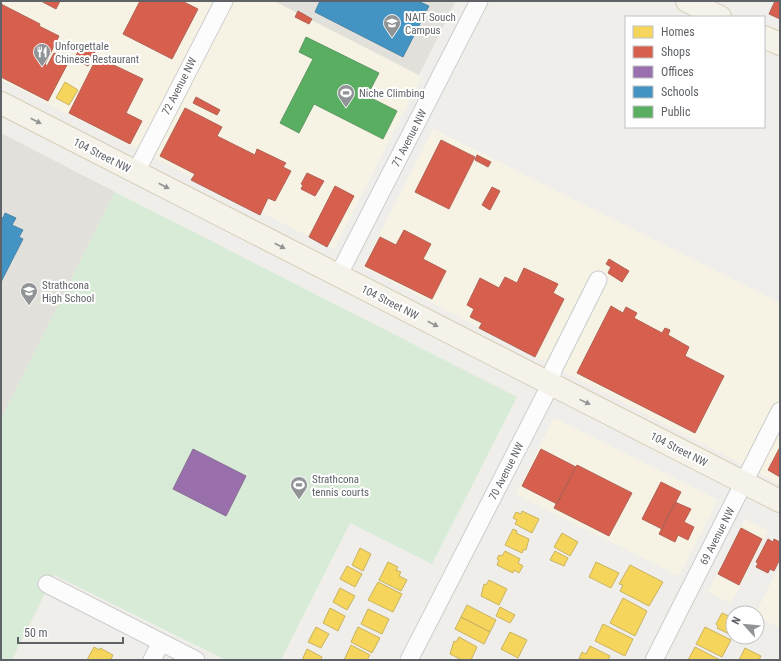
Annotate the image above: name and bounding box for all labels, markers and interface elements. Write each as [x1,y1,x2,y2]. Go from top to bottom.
place label: NAIT Souch Campus [405,11,456,37]
school or university icon: NAIT Souch Campus [382,13,402,38]
legend [625,16,765,128]
text: Homes [661,25,695,39]
place label: Unforgettale Chinese Restaurant [55,40,139,66]
restaurant icon: Unforgettale Chinese Restaurant [32,42,52,67]
text: Shops [661,45,690,59]
street label: 72 Avenue NW [159,55,200,117]
text: Offices [661,65,694,79]
sports icon: Niche Climbing [336,83,356,108]
text: Schools [661,85,699,99]
place label: Niche Climbing [359,87,425,100]
text: Public [661,105,691,119]
street label: 71 Avenue NW [389,107,430,169]
one-way arrow [30,118,42,124]
street label: 104 Street NW [71,136,133,176]
one-way arrow [158,183,170,189]
one-way arrow [274,242,285,249]
place label: Strathcona High School [42,279,94,305]
school or university icon: Strathcona High School [19,281,39,306]
street label: 104 Street NW [359,283,421,323]
one-way arrow [427,321,438,327]
one-way arrow [580,399,591,405]
street label: 104 Street NW [648,430,710,470]
street label: 70 Avenue NW [486,440,527,502]
place label: Strathcona tennis courts [312,473,369,499]
sports icon: Strathcona tennis courts [289,475,309,500]
street label: 69 Avenue NW [697,505,738,567]
north arrow [725,605,765,645]
text: N [729,615,744,627]
scale bar [18,619,123,645]
text: 50 m [24,626,48,640]

